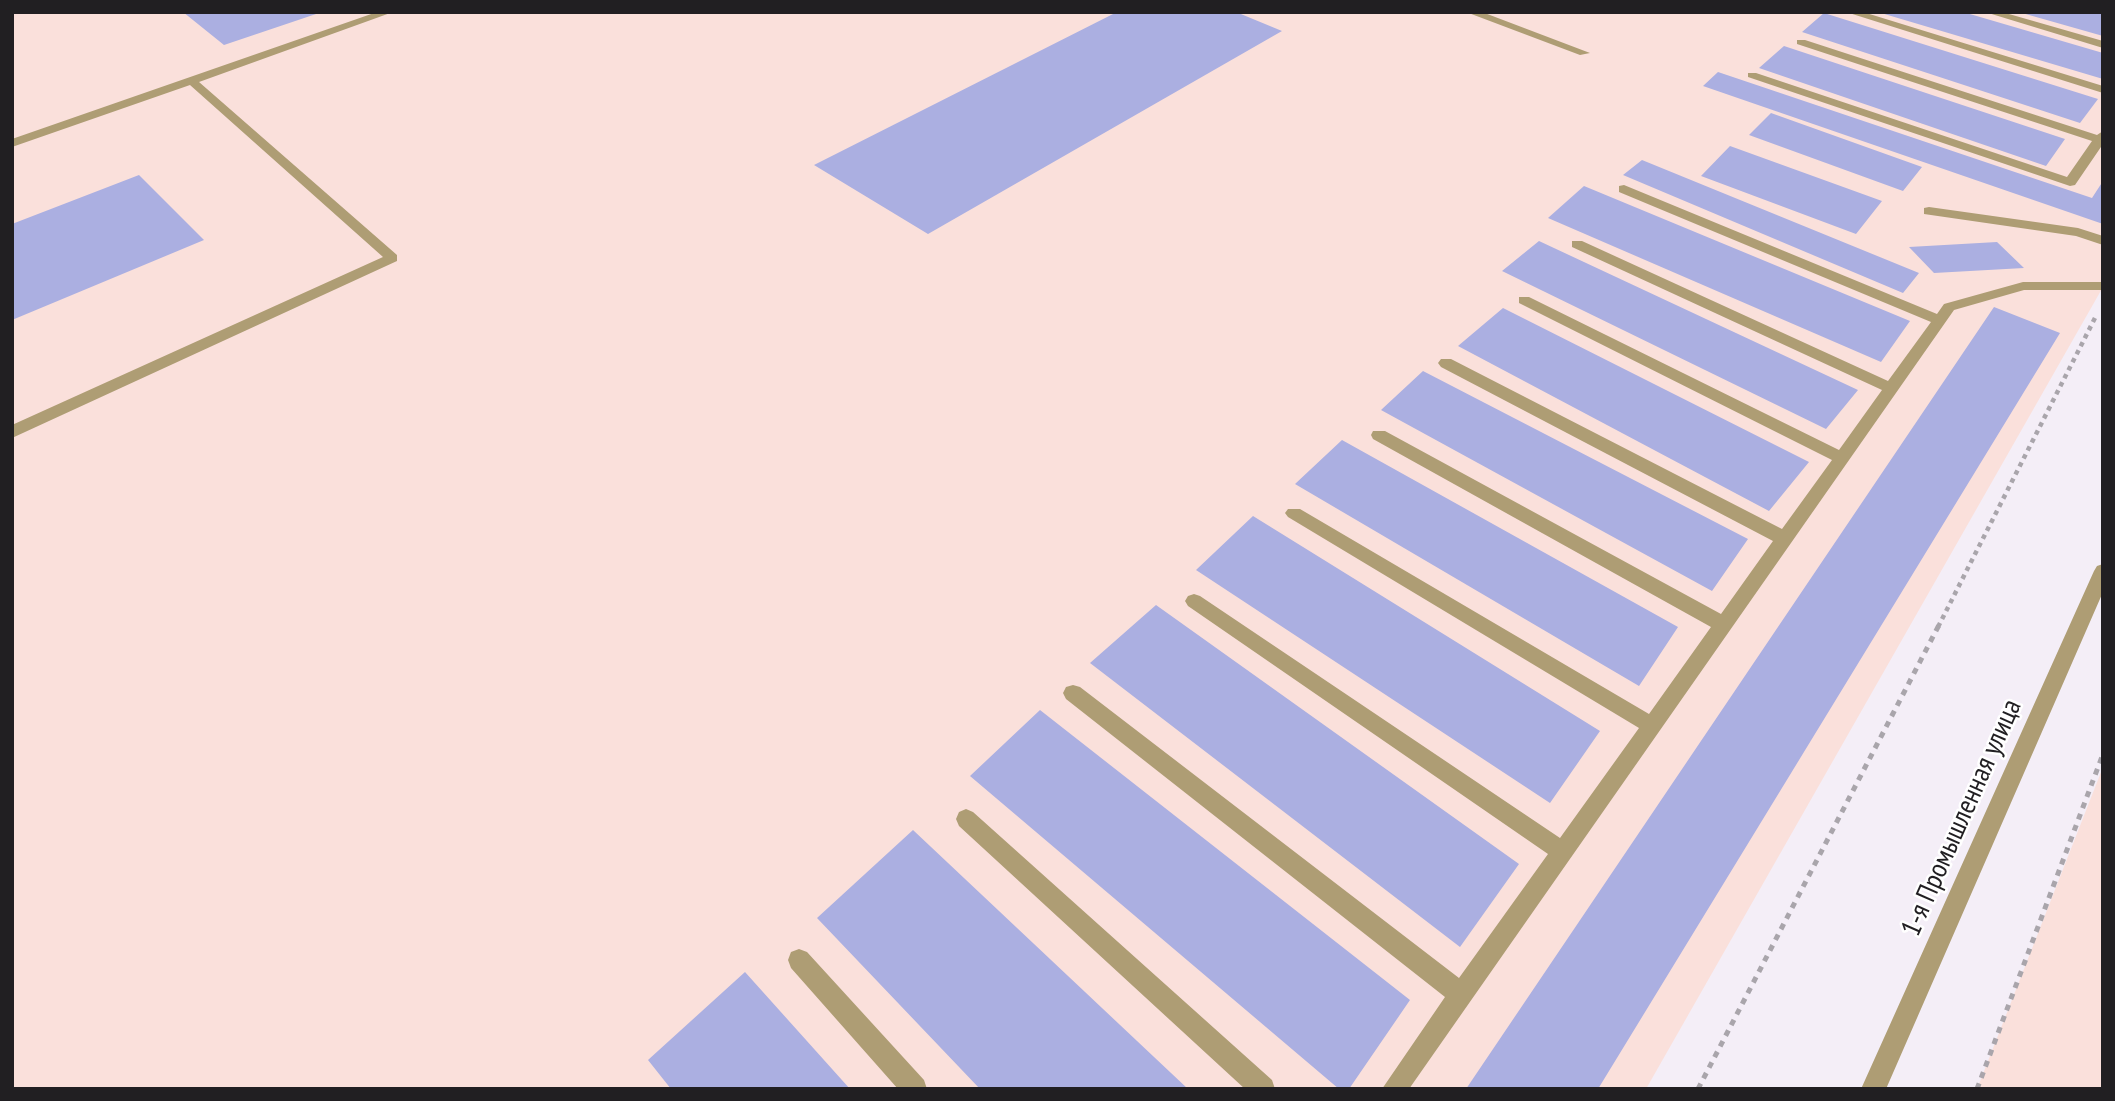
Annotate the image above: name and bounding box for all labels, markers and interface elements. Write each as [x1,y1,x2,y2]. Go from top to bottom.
street label: 1-я Промышленная улица [1895,694,2029,942]

